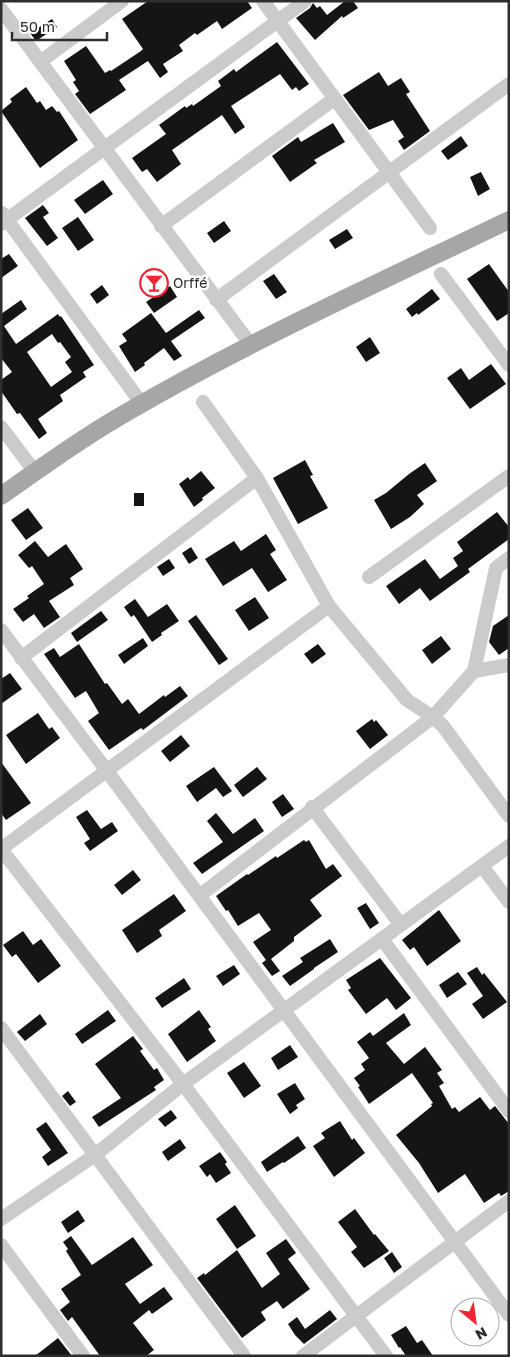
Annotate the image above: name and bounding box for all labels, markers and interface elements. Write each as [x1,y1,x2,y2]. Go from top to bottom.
scale bar [12,10,108,42]
text: 50 m [20,17,55,35]
bar icon: Orffé [139,268,169,298]
place label: Orffé [173,274,207,291]
north arrow [450,1297,500,1347]
text: N [473,1324,490,1344]

